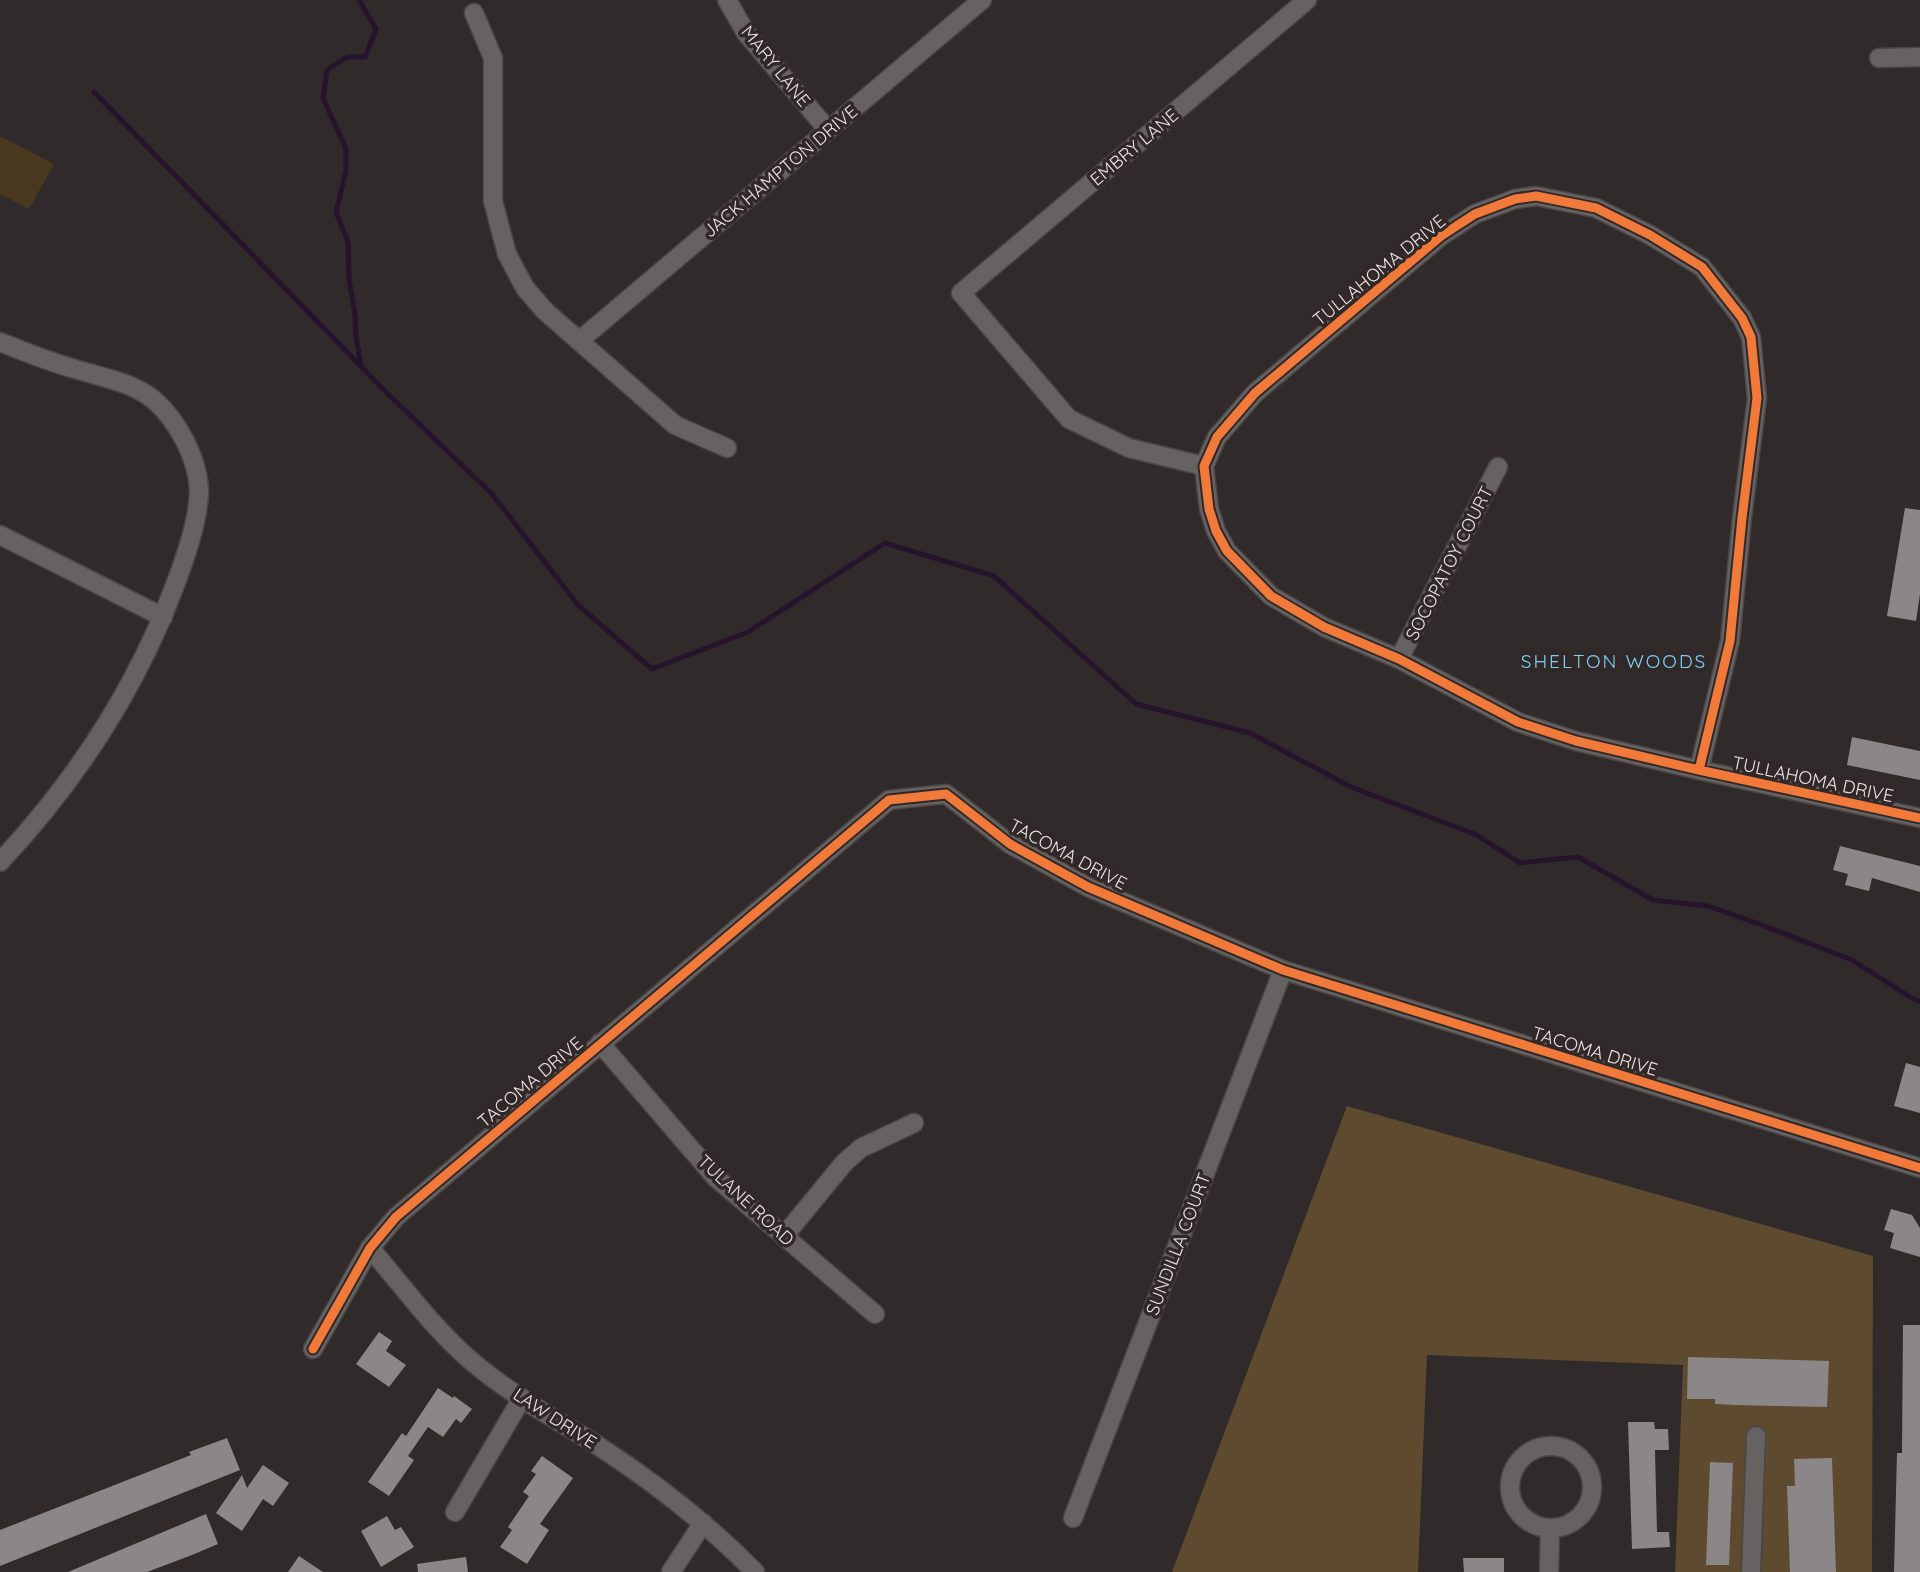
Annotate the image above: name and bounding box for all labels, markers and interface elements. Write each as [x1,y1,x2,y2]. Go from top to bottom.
street label: MARY LANE [736,21,816,111]
street label: JACK HAMPTON DRIVE [698,100,862,242]
street label: EMBRY LANE [1085,103,1183,191]
street label: TULLAHOMA DRIVE [1308,209,1450,331]
street label: SOCOPATOY COURT [1400,482,1498,644]
district label: SHELTON WOODS [1521,649,1707,673]
street label: TULLAHOMA DRIVE [1730,751,1896,807]
street label: TACOMA DRIVE [1005,813,1131,895]
street label: TACOMA DRIVE [1529,1021,1661,1081]
street label: TACOMA DRIVE [473,1031,587,1133]
street label: TULANE ROAD [693,1150,799,1251]
street label: SUNDILLA COURT [1140,1170,1216,1318]
street label: LAW DRIVE [509,1383,601,1453]

